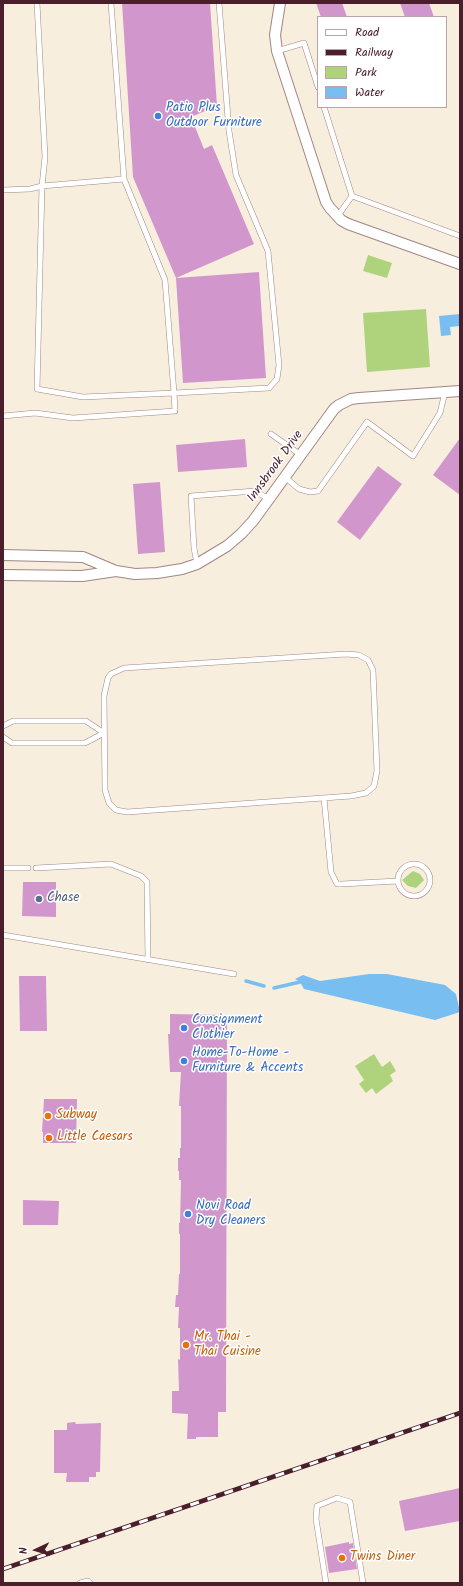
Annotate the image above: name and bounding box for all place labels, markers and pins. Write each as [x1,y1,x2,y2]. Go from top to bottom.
place label: Patio Plus Outdoor Furniture [166,101,262,132]
marker: Patio Plus Outdoor Furniture [153,111,163,121]
place label: Chase [47,891,79,907]
marker: Chase [34,894,44,904]
place label: Consignment Clothier [192,1013,262,1044]
marker: Consignment Clothier [179,1023,189,1033]
place label: Home-To-Home - Furniture & Accents [192,1046,303,1077]
marker: Home-To-Home - Furniture & Accents [179,1056,189,1066]
place label: Subway [56,1108,97,1124]
marker: Subway [43,1111,53,1121]
place label: Little Caesars [57,1130,133,1146]
marker: Little Caesars [44,1133,54,1143]
place label: Novi Road Dry Cleaners [196,1199,266,1230]
marker: Novi Road Dry Cleaners [183,1209,193,1219]
place label: Mr. Thai - Thai Cuisine [194,1330,261,1361]
marker: Mr. Thai - Thai Cuisine [181,1340,191,1350]
place label: Twins Diner [350,1550,415,1566]
marker: Twins Diner [337,1553,347,1563]

